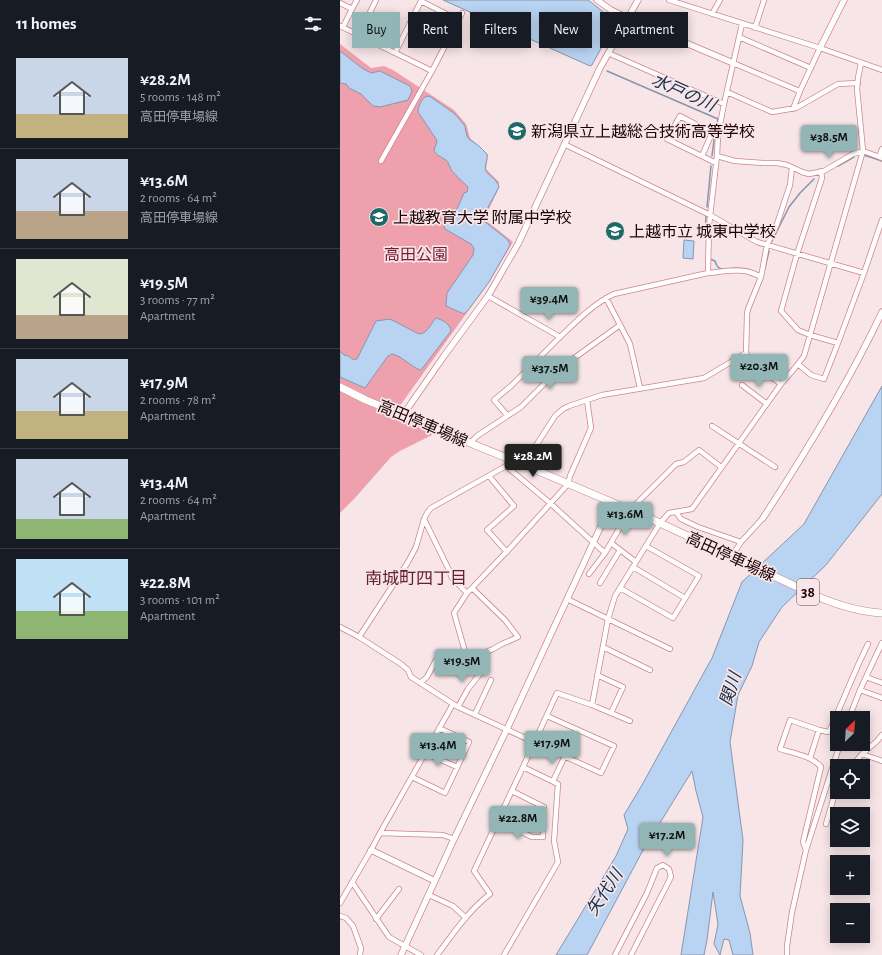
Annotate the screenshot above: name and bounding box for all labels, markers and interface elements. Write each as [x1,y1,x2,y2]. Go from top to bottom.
chip: Buy [352,12,400,48]
chip: Rent [408,12,462,48]
chip: Filters [470,12,531,48]
chip: New [539,12,592,48]
chip: Apartment [600,12,688,48]
icon: filters [302,13,324,35]
text: 11 homes [16,15,76,32]
water label: 水戸の川 [649,70,721,115]
text: ¥28.2M [140,71,191,88]
icon: home [48,74,96,122]
text: 5 rooms · 148 m² [140,91,221,104]
text: 高田停車場線 [140,111,218,124]
school or university icon: 新潟県立上越総合技術高等学校 [506,120,528,142]
place label: 新潟県立上越総合技術高等学校 [531,123,755,140]
pin: ¥38.5M [796,125,862,159]
text: ¥38.5M [810,131,848,144]
text: ¥13.6M [140,172,188,189]
icon: home [48,175,96,223]
text: 2 rooms · 64 m² [140,192,217,205]
school or university icon: 上越教育大学 附属中学校 [368,206,390,228]
place label: 上越教育大学 附属中学校 [393,209,572,226]
text: 高田停車場線 [140,212,218,225]
school or university icon: 上越市立 城東中学校 [604,220,626,242]
place label: 上越市立 城東中学校 [629,223,776,240]
park label: 高田公園 [384,246,448,263]
text: ¥19.5M [140,274,188,291]
icon: home [48,275,96,323]
pin: ¥39.4M [516,287,582,321]
text: ¥39.4M [530,293,568,306]
text: 3 rooms · 77 m² [140,294,215,307]
text: Apartment [140,310,195,323]
pin: ¥20.3M [726,354,792,388]
pin: ¥37.5M [517,356,583,390]
text: ¥20.3M [740,360,778,373]
text: ¥37.5M [531,362,569,375]
text: ¥17.9M [140,374,188,391]
icon: home [48,375,96,423]
text: 2 rooms · 78 m² [140,394,216,407]
street label: 高田停車場線 [375,397,470,450]
text: Apartment [140,410,195,423]
pin: ¥28.2M [500,444,566,478]
text: ¥28.2M [514,450,552,463]
text: ¥13.4M [140,474,188,491]
icon: home [48,475,96,523]
text: 2 rooms · 64 m² [140,494,217,507]
pin: ¥13.6M [592,502,658,536]
text: ¥13.6M [607,508,643,521]
text: Apartment [140,510,195,523]
street label: 高田停車場線 [684,528,778,584]
district label: 南城町四丁目 [365,570,467,587]
text: ¥22.8M [140,574,191,591]
icon: home [48,575,96,623]
road number: 38 [797,579,819,605]
text: 3 rooms · 101 m² [140,594,220,607]
text: Apartment [140,610,195,623]
pin: ¥19.5M [429,649,495,683]
text: ¥19.5M [444,655,480,668]
water label: 関川 [717,668,744,708]
north arrow [830,711,870,751]
map controls [830,711,870,943]
pin: ¥17.9M [519,731,585,765]
pin: ¥13.4M [405,733,471,767]
text: ¥17.9M [534,737,570,750]
text: ¥13.4M [420,739,457,752]
button: locate [830,759,870,799]
pin: ¥22.8M [485,806,551,840]
button: layers [830,807,870,847]
text: ¥22.8M [499,812,537,825]
pin: ¥17.2M [634,823,700,857]
text: ¥17.2M [649,829,685,842]
button: + [830,855,870,895]
water label: 矢代川 [583,864,627,918]
button: − [830,903,870,943]

